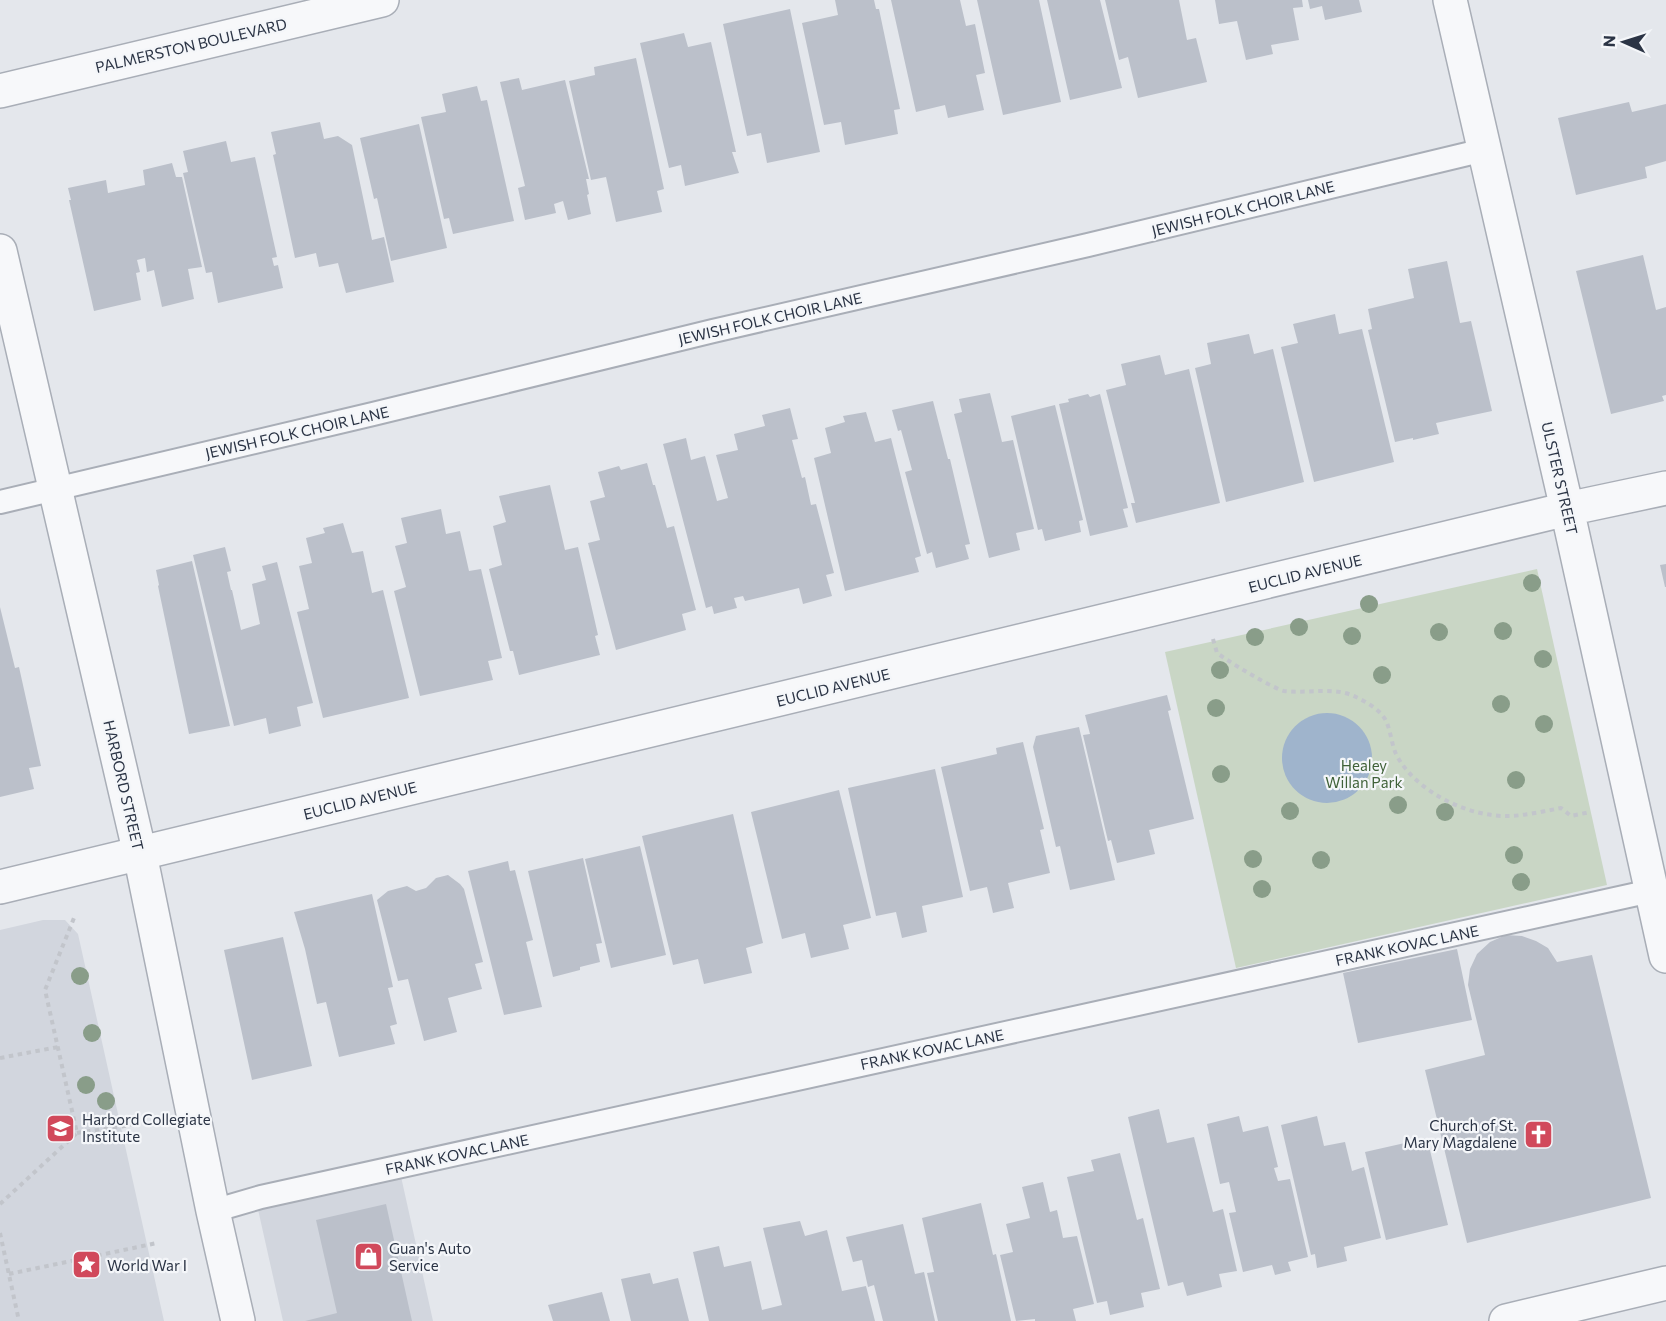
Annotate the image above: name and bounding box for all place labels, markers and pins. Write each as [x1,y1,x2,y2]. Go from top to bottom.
place label: Harbord Collegiate Institute [82,1110,211,1145]
school or university icon: Harbord Collegiate Institute [45,1112,77,1144]
place label: Church of St. Mary Magdalene [1403,1116,1517,1151]
church icon: Church of St. Mary Magdalene [1522,1118,1554,1150]
place label: Guan's Auto Service [389,1239,471,1274]
shop icon: Guan's Auto Service [352,1241,384,1273]
place icon: World War I [70,1249,102,1281]
place label: World War I [107,1256,187,1274]

